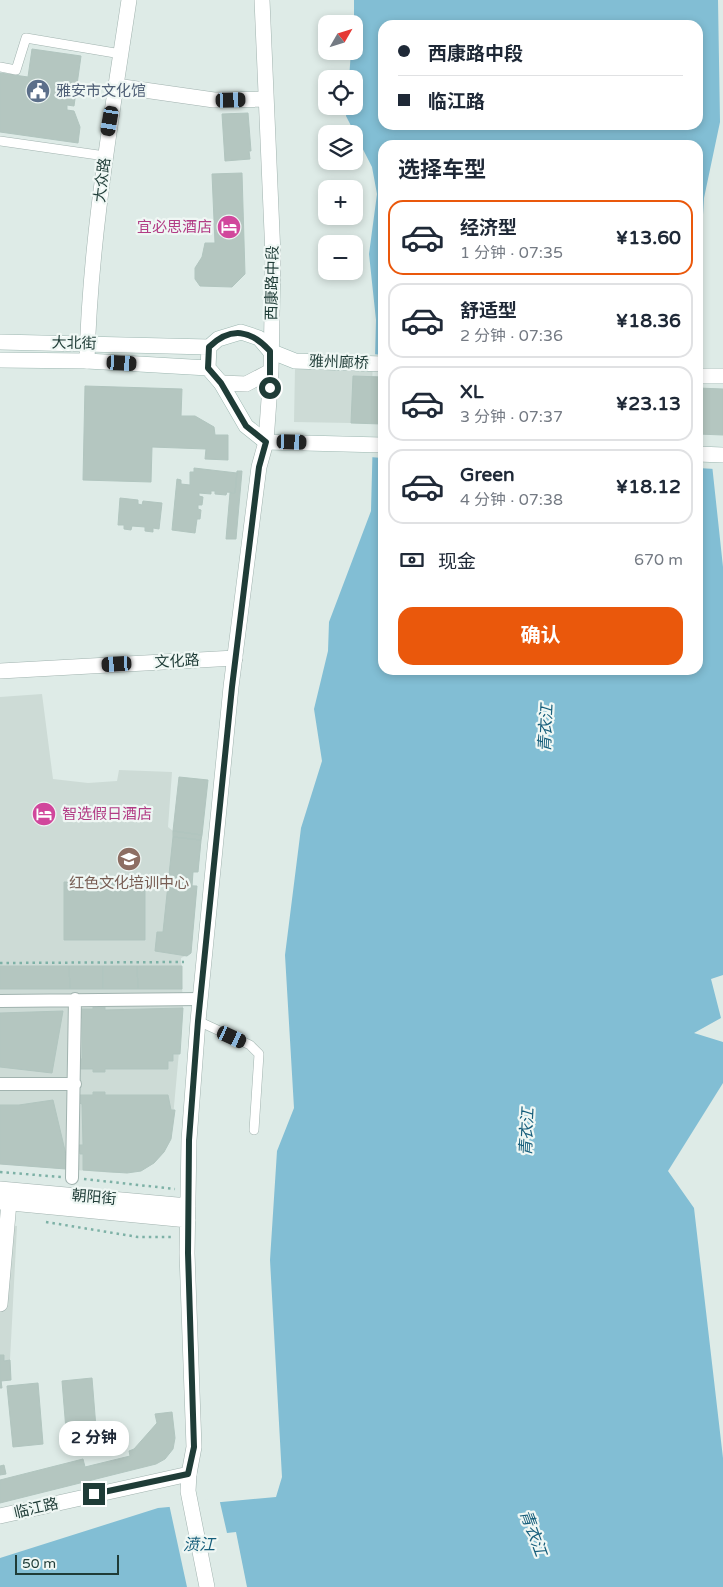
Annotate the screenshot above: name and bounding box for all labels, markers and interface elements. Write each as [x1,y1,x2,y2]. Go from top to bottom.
north arrow [318,15,362,60]
map controls [318,15,363,280]
text: 西康路中段 [428,43,523,65]
button: locate [318,70,363,115]
public building icon: 雅安市文化馆 [25,78,51,104]
place label: 雅安市文化馆 [56,82,146,100]
text: 临江路 [428,91,485,113]
car [215,92,246,108]
car [100,105,119,137]
button: layers [318,125,363,170]
street label: 大众路 [90,157,114,203]
text: 选择车型 [398,157,486,183]
button: + [318,180,363,225]
hotel icon: 宜必思酒店 [216,214,242,240]
icon: car [400,215,445,260]
text: 经济型 [460,217,517,239]
place label: 宜必思酒店 [137,218,212,236]
text: ¥13.60 [616,227,681,249]
button: − [318,235,363,280]
text: 1 分钟 · 07:35 [460,243,563,263]
street label: 西康路中段 [262,245,282,321]
icon: car [400,298,445,343]
text: 舒适型 [460,300,517,322]
text: ¥18.36 [616,310,681,332]
text: 2 分钟 · 07:36 [460,326,563,346]
street label: 大北街 [51,334,97,352]
street label: 雅州廊桥 [309,352,369,372]
car [106,355,137,371]
route start [259,377,281,399]
icon: car [400,381,445,426]
text: XL [460,381,484,403]
text: ¥23.13 [616,393,681,415]
text: 3 分钟 · 07:37 [460,407,563,427]
car [276,434,307,450]
icon: car [400,464,445,509]
text: Green [460,464,514,486]
text: ¥18.12 [616,476,681,498]
text: 4 分钟 · 07:38 [460,490,563,510]
icon: cash [398,546,426,574]
text: 670 m [634,550,683,570]
text: 现金 [438,551,476,573]
button: 确认 [398,607,683,665]
street label: 文化路 [154,651,200,671]
car [101,656,132,672]
water label: 青衣江 [535,702,557,752]
hotel icon: 智选假日酒店 [31,801,57,827]
place label: 智选假日酒店 [62,805,152,823]
school or university icon: 红色文化培训中心 [116,846,142,872]
place label: 红色文化培训中心 [69,874,189,892]
car [215,1024,248,1050]
water label: 青衣江 [516,1106,538,1156]
street label: 朝阳街 [71,1186,117,1208]
callout: 2 分钟 [59,1422,129,1456]
text: 2 分钟 [71,1428,117,1448]
route end [83,1483,105,1505]
street label: 临江路 [12,1494,60,1522]
water label: 青衣江 [515,1507,551,1561]
water label: 𣸣江 [183,1535,217,1555]
scale bar [15,1552,119,1575]
text: 50 m [22,1555,56,1572]

